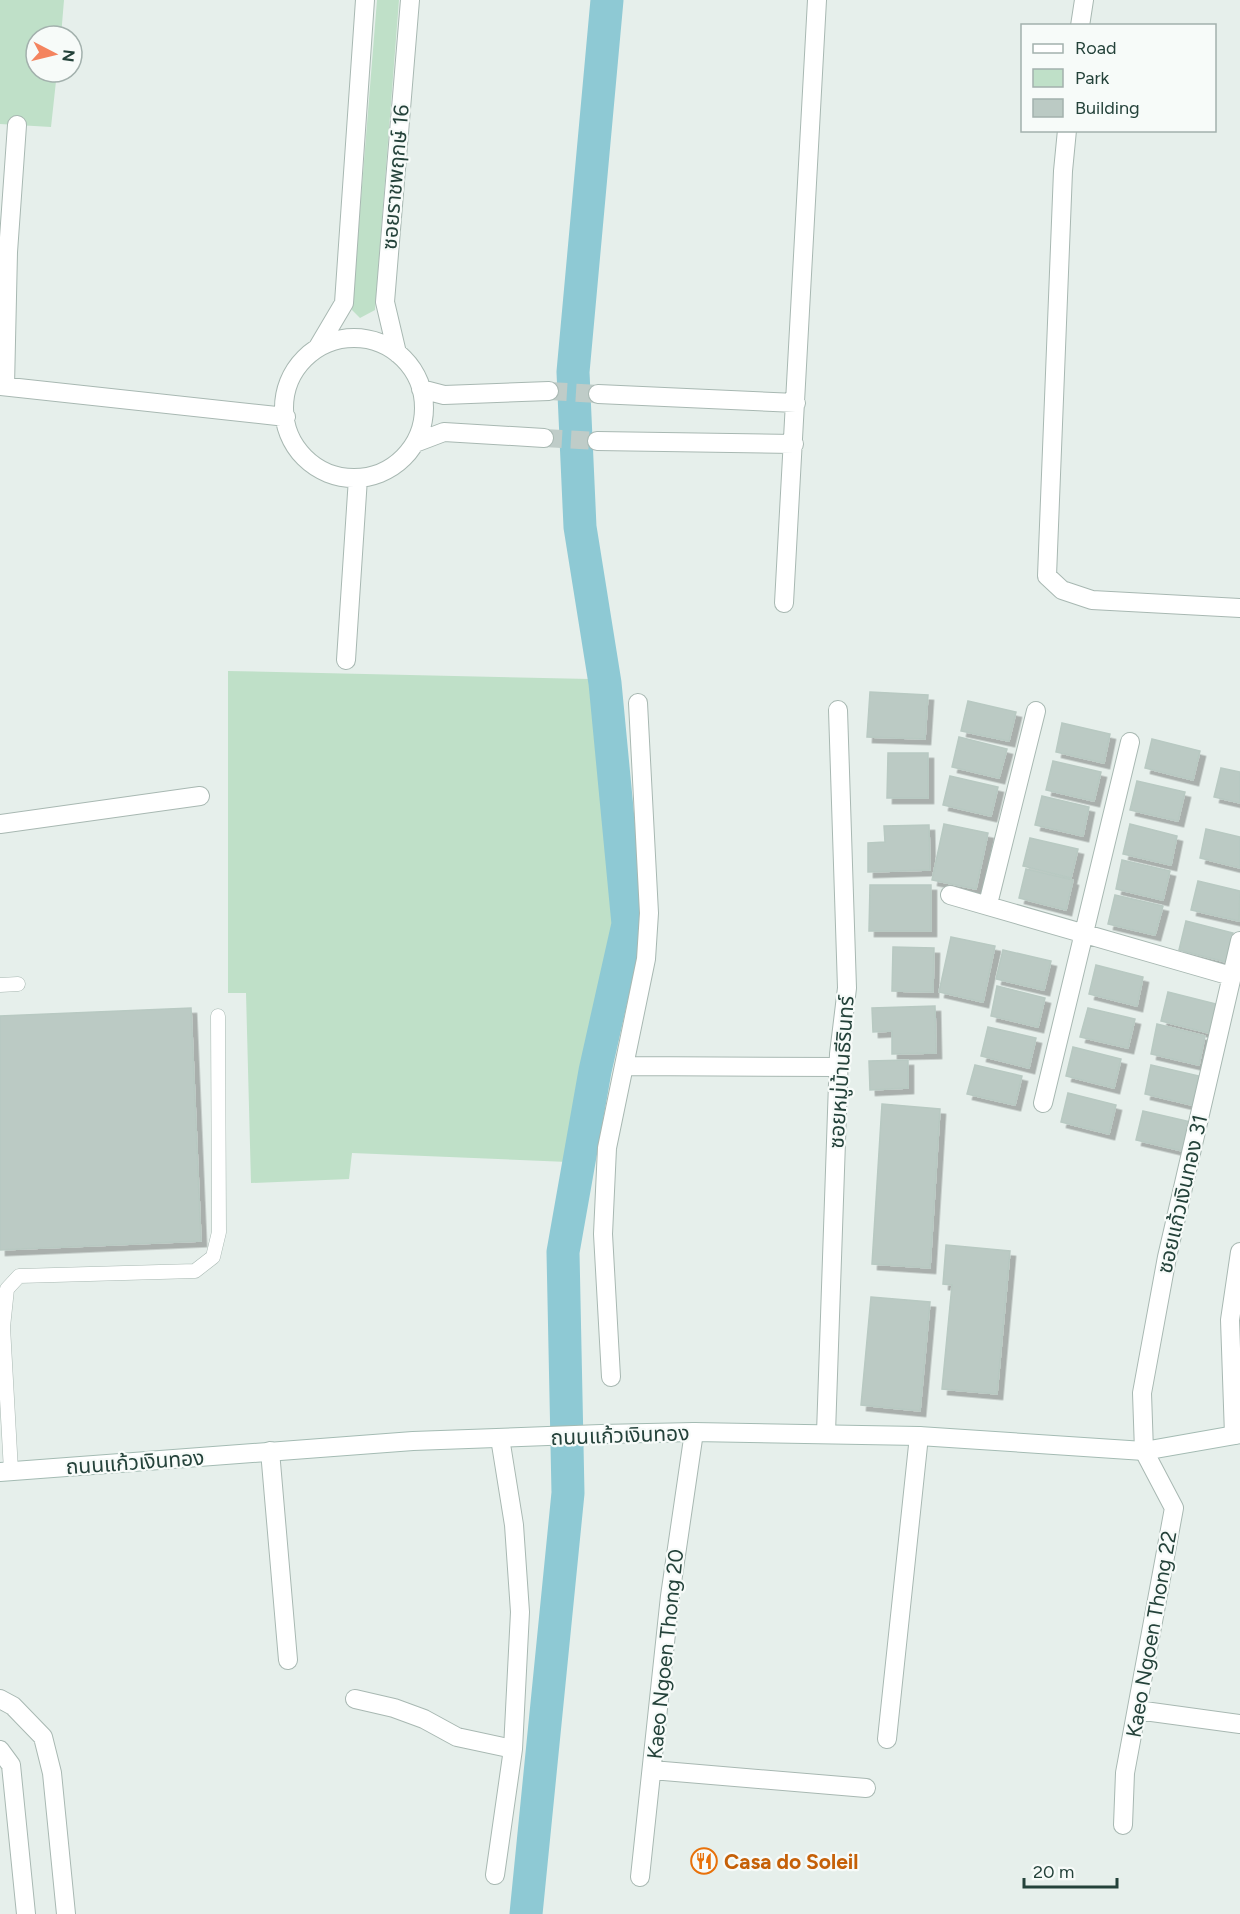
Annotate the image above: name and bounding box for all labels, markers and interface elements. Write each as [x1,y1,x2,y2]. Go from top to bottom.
north arrow [24,24,84,84]
legend [1021,24,1216,132]
text: Road [1075,37,1116,59]
text: N [58,48,79,63]
text: Park [1075,67,1110,89]
text: Building [1075,97,1140,119]
street label: ซอยราชพฤกษ์ 16 [376,103,414,251]
street label: ซอยหมู่บ้านธีรินทร์ [823,994,860,1149]
street label: ซอยแก้วเงินทอง 31 [1152,1112,1212,1276]
street label: ถนนแก้วเงินทอง [550,1420,690,1450]
street label: ถนนแก้วเงินทอง [65,1445,205,1479]
street label: Kaeo Ngoen Thong 22 [1120,1529,1182,1739]
street label: Kaeo Ngoen Thong 20 [642,1548,688,1760]
restaurant icon: Casa do Soleil [689,1846,719,1876]
place label: Casa do Soleil [724,1849,859,1874]
scale bar [1024,1851,1117,1889]
text: 20 m [1033,1861,1074,1883]

